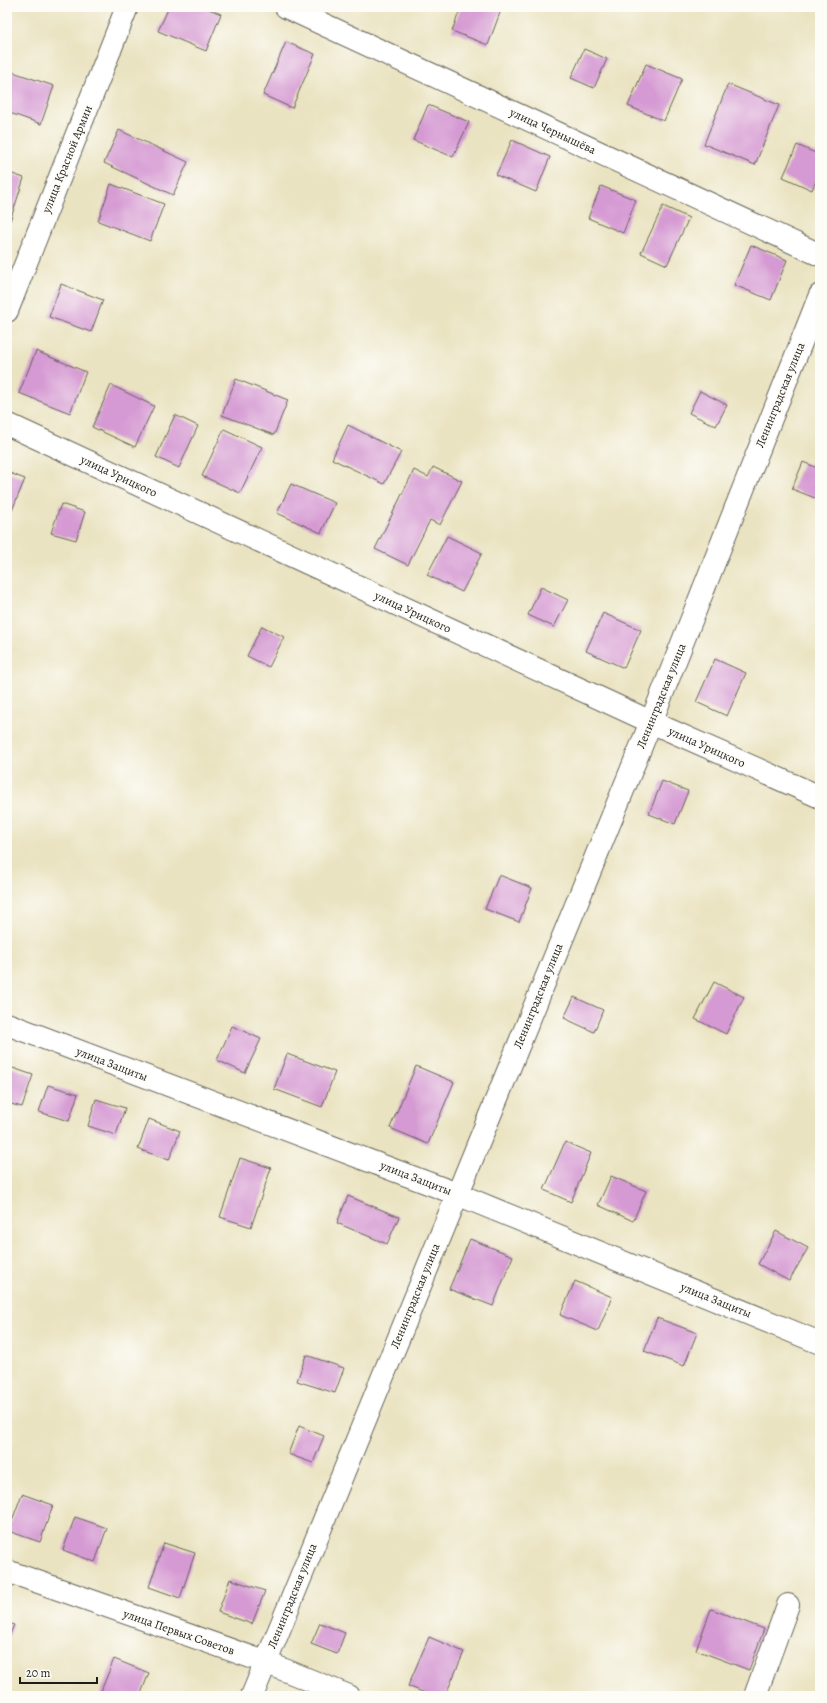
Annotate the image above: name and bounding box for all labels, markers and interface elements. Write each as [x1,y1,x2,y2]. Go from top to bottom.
street label: улица Красной Армии [38,103,96,216]
street label: улица Чернышёва [506,104,599,158]
street label: Ленинградская улица [752,340,809,450]
street label: улица Урицкого [77,451,160,501]
street label: улица Урицкого [371,587,454,637]
street label: Ленинградская улица [633,641,690,751]
street label: улица Урицкого [665,722,748,771]
street label: Ленинградская улица [510,941,567,1051]
street label: улица Защиты [73,1043,150,1085]
street label: улица Защиты [377,1157,454,1199]
street label: Ленинградская улица [387,1241,444,1351]
street label: улица Защиты [677,1278,754,1321]
street label: Ленинградская улица [264,1541,321,1651]
street label: улица Первых Советов [120,1605,237,1659]
scale bar [20,1659,97,1685]
text: 20 m [26,1665,50,1681]

